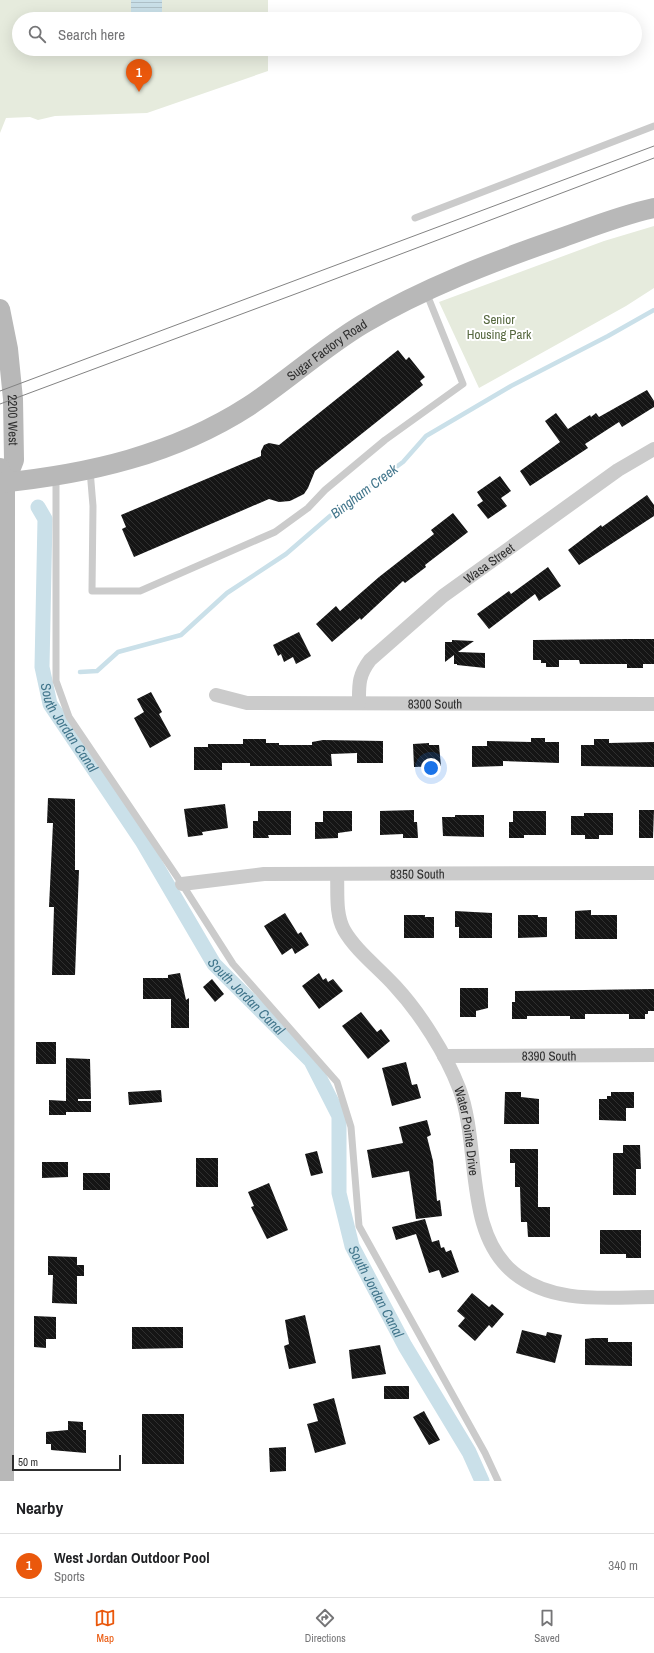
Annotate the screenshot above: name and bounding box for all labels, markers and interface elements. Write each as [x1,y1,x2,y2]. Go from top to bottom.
search box [12,12,642,56]
icon: search [26,23,48,45]
text: Search here [58,24,125,45]
pin: 1 [126,59,152,92]
park label: Senior Housing Park [467,311,532,343]
street label: Sugar Factory Road [283,316,370,385]
street label: 2200 West [4,394,22,446]
water label: Bingham Creek [327,459,402,522]
street label: Wasa Street [460,539,518,587]
water label: South Jordan Canal [37,681,102,776]
street label: 8300 South [408,695,462,713]
your location [421,758,441,778]
street label: 8350 South [390,866,445,883]
water label: South Jordan Canal [204,955,289,1039]
street label: 8390 South [522,1047,576,1065]
street label: Water Pointe Drive [450,1084,482,1177]
water label: South Jordan Canal [344,1242,408,1341]
scale bar [12,1453,121,1472]
text: 50 m [18,1455,38,1469]
text: Nearby [16,1496,63,1519]
text: West Jordan Outdoor Pool [54,1547,210,1568]
text: 1 [26,1557,32,1574]
text: 340 m [608,1557,638,1574]
text: Sports [54,1568,85,1585]
tab: Map [94,1607,116,1645]
tab: Directions [305,1607,346,1645]
tab: Saved [534,1607,560,1645]

